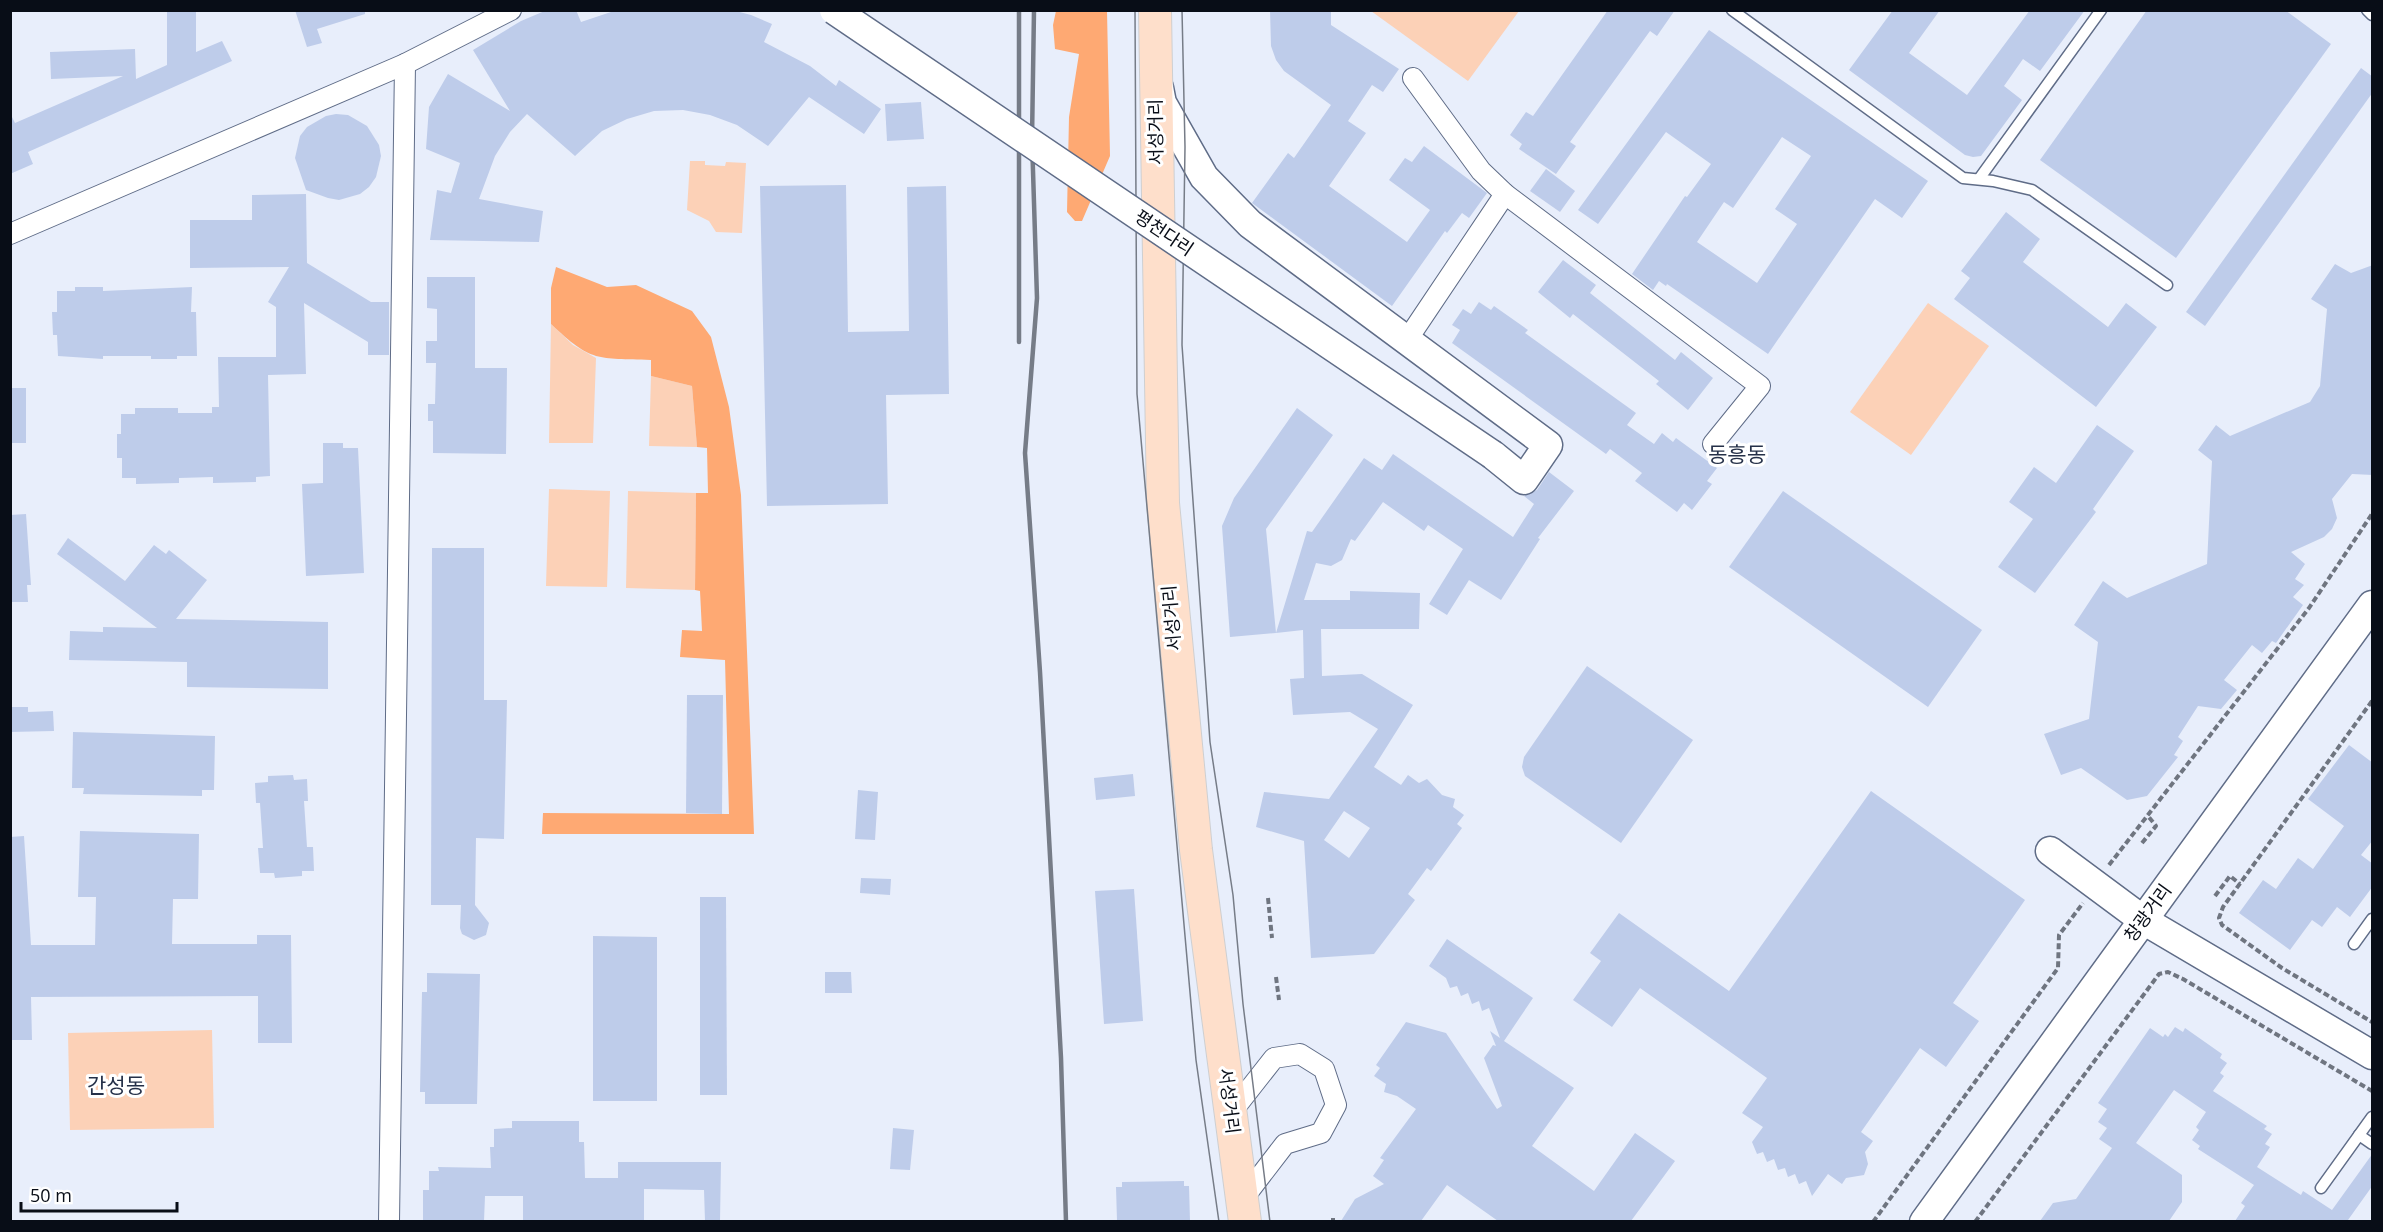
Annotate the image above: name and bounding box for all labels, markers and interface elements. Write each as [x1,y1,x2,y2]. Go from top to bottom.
street label: 서성거리 [1142,99,1168,165]
street label: 평천다리 [1130,204,1199,261]
district label: 동흥동 [1708,440,1766,468]
street label: 서성거리 [1156,584,1186,652]
street label: 창광거리 [2118,879,2176,946]
street label: 서성거리 [1214,1067,1246,1135]
district label: 간성동 [87,1071,145,1099]
scale bar [21,1175,177,1213]
text: 50 m [30,1183,72,1207]

